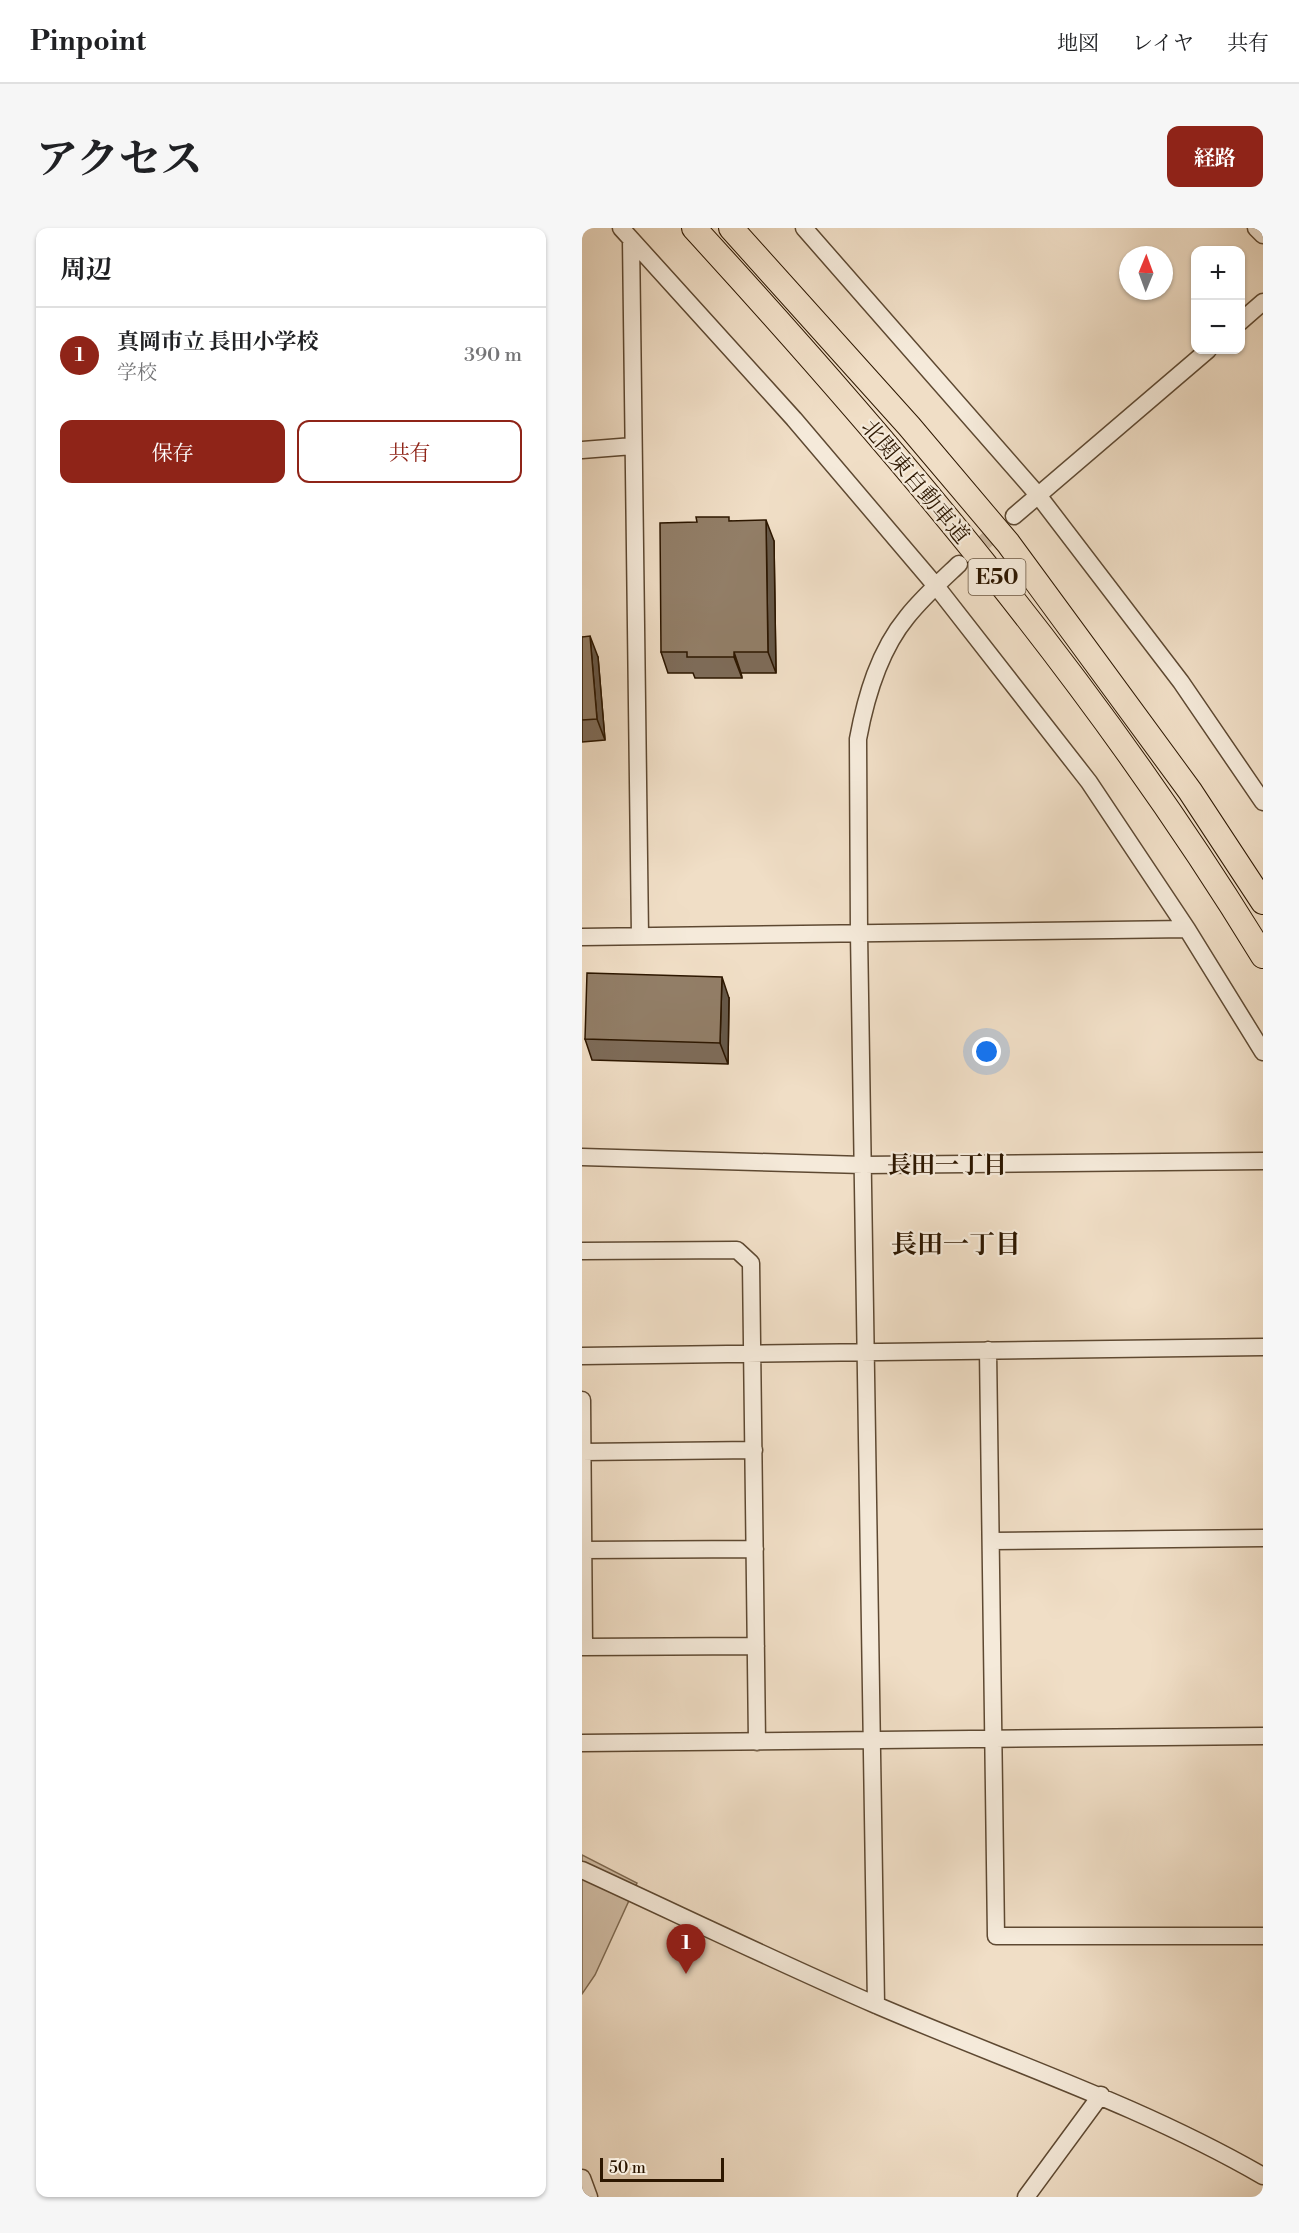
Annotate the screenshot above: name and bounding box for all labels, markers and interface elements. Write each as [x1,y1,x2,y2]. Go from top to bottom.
text: Pinpoint [30,24,146,59]
text: 地図 [1057,31,1099,57]
text: レイヤ [1132,31,1194,57]
text: 共有 [1227,31,1269,57]
button: 経路 [1167,126,1263,187]
text: アクセス [36,134,203,187]
north arrow [1119,246,1173,300]
map controls [1191,246,1245,354]
button: + [1191,246,1245,300]
text: 周辺 [60,254,112,286]
button: − [1191,300,1245,354]
text: 真岡市立 長田小学校 [117,329,319,356]
text: 1 [75,343,84,368]
text: 390 m [464,343,522,368]
text: 学校 [117,361,157,386]
street label: 北関東自動車道 [855,414,975,550]
button: 保存 [60,420,285,483]
button: 共有 [297,420,522,483]
road number: E50 [968,559,1026,595]
your location [972,1037,1001,1066]
district label: 長田一丁目 [887,1151,1007,1181]
district label: 長田一丁目 [891,1229,1021,1261]
pin: 1 [666,1924,706,1974]
scale bar [600,2155,724,2182]
text: 50 m [609,2158,646,2178]

